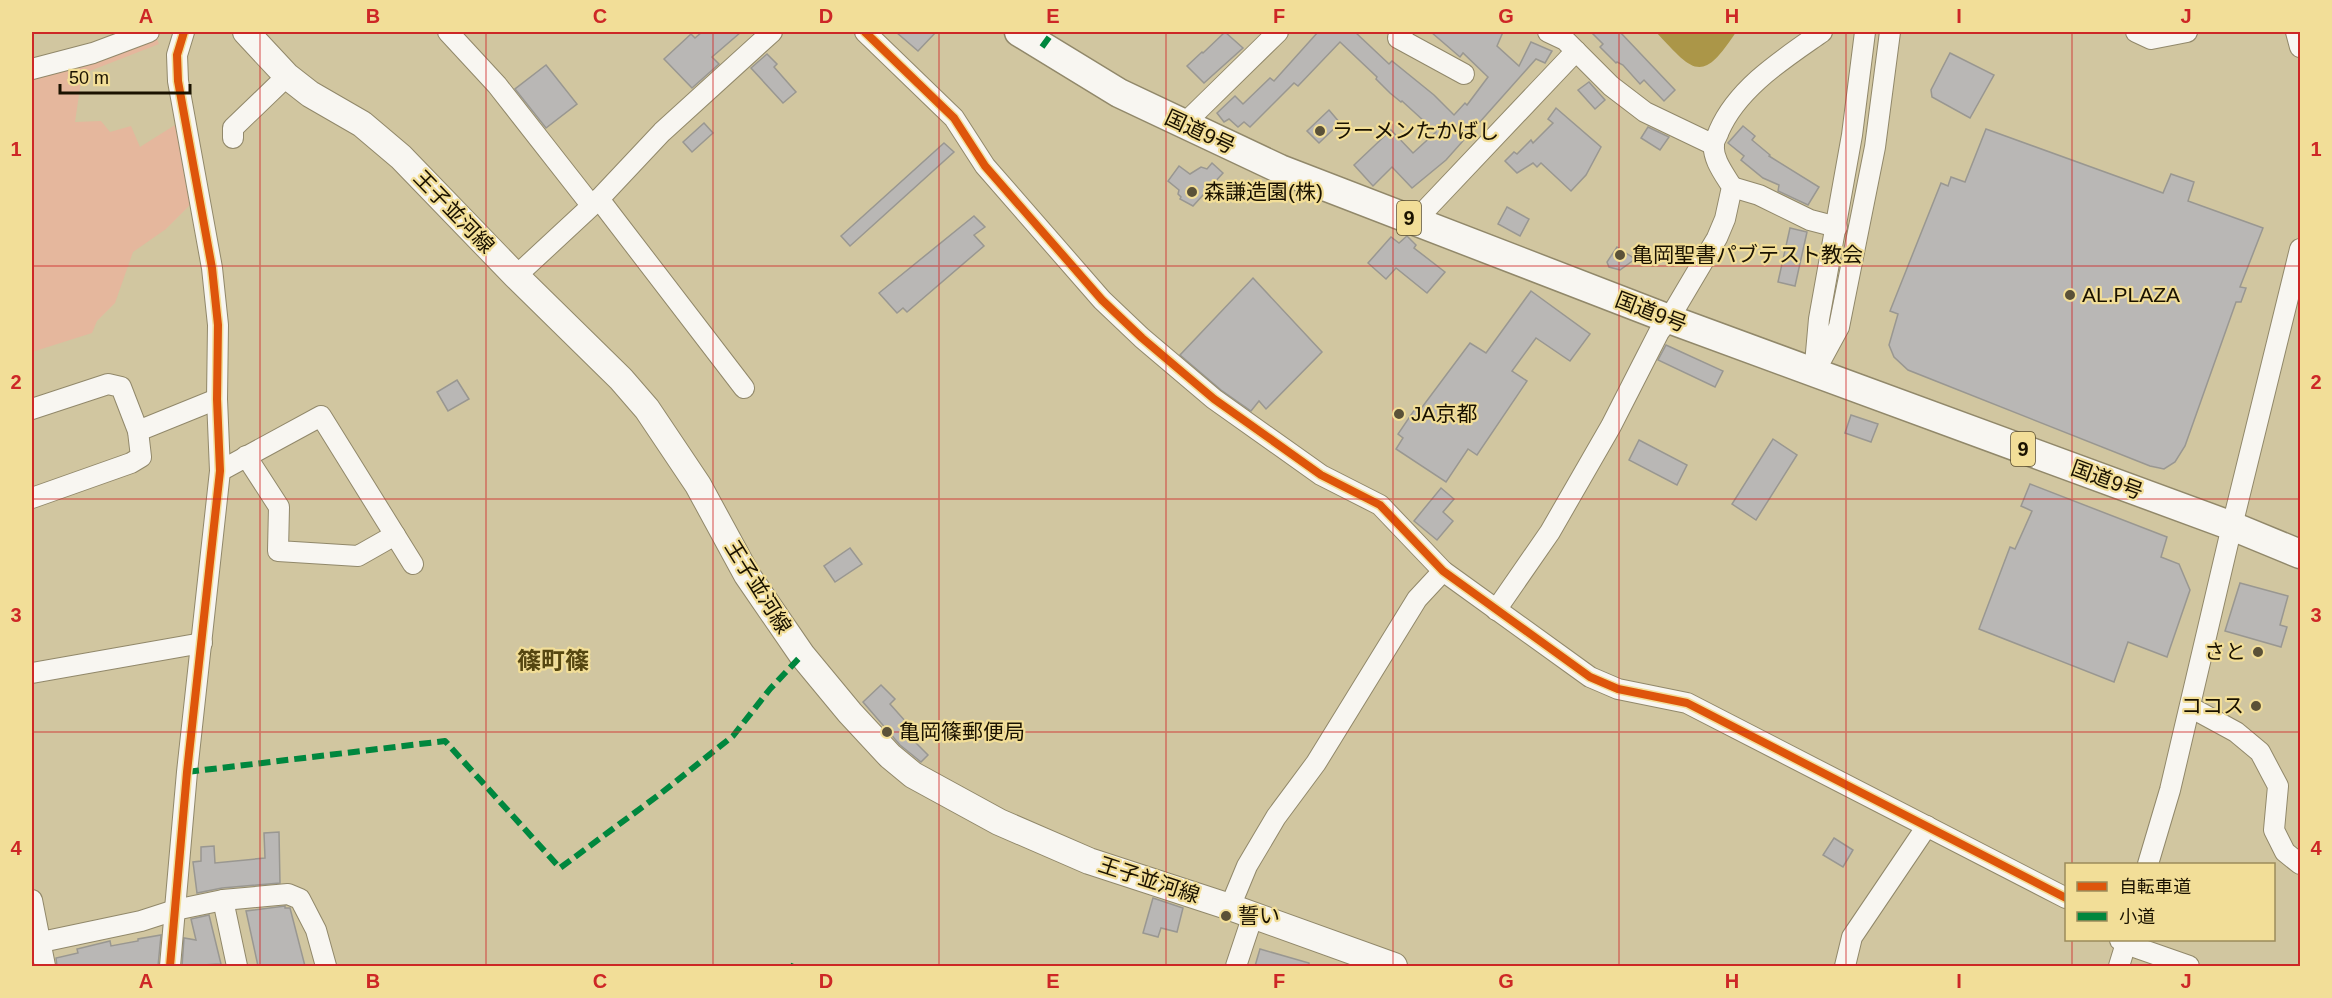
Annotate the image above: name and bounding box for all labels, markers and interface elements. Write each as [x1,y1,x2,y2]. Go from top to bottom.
text: A [139,5,153,27]
text: B [366,5,380,27]
text: C [593,5,607,27]
text: D [819,5,833,27]
text: E [1046,5,1060,27]
text: F [1273,5,1285,27]
text: G [1498,5,1514,27]
text: H [1725,5,1739,27]
text: I [1956,5,1962,27]
text: J [2180,5,2192,27]
scale bar [60,57,190,95]
text: 50 m [69,68,109,88]
street label: 国道9号 [1162,105,1239,158]
place label: ラーメンたかばし [1332,119,1499,142]
marker: ラーメンたかばし [1313,124,1327,138]
text: 1 [10,138,22,160]
text: 1 [2310,138,2322,160]
street label: 王子並河線 [410,166,499,257]
place label: 森謙造園(株) [1204,180,1323,203]
marker: 森謙造園(株) [1185,185,1199,199]
road number: 9 [1397,201,1421,235]
place label: 亀岡聖書パブテスト教会 [1632,243,1863,266]
marker: 亀岡聖書パブテスト教会 [1613,248,1627,262]
place label: AL.PLAZA [2082,283,2180,306]
street label: 国道9号 [1612,287,1690,336]
marker: AL.PLAZA [2063,288,2077,302]
text: 2 [10,371,22,393]
text: 2 [2310,371,2322,393]
place label: JA京都 [1411,402,1478,425]
marker: JA京都 [1392,407,1406,421]
road number: 9 [2011,432,2035,466]
street label: 国道9号 [2068,456,2146,503]
street label: 王子並河線 [721,536,796,637]
text: 3 [10,604,22,626]
text: 3 [2310,604,2322,626]
place label: さと [2204,640,2246,663]
marker: さと [2251,645,2265,659]
district label: 篠町篠 [517,647,589,674]
place label: ココス [2181,694,2244,717]
marker: ココス [2249,699,2263,713]
place label: 亀岡篠郵便局 [899,720,1025,743]
marker: 亀岡篠郵便局 [880,725,894,739]
text: 4 [10,837,22,859]
text: 4 [2310,837,2322,859]
street label: 王子並河線 [1096,852,1203,907]
legend [2065,863,2275,941]
text: 自転車道 [2119,877,2191,897]
place label: 誓い [1238,904,1280,927]
text: 小道 [2119,907,2155,927]
marker: 誓い [1219,909,1233,923]
text: A [139,970,153,992]
text: B [366,970,380,992]
text: C [593,970,607,992]
text: D [819,970,833,992]
text: E [1046,970,1060,992]
text: F [1273,970,1285,992]
text: G [1498,970,1514,992]
text: H [1725,970,1739,992]
text: I [1956,970,1962,992]
text: J [2180,970,2192,992]

